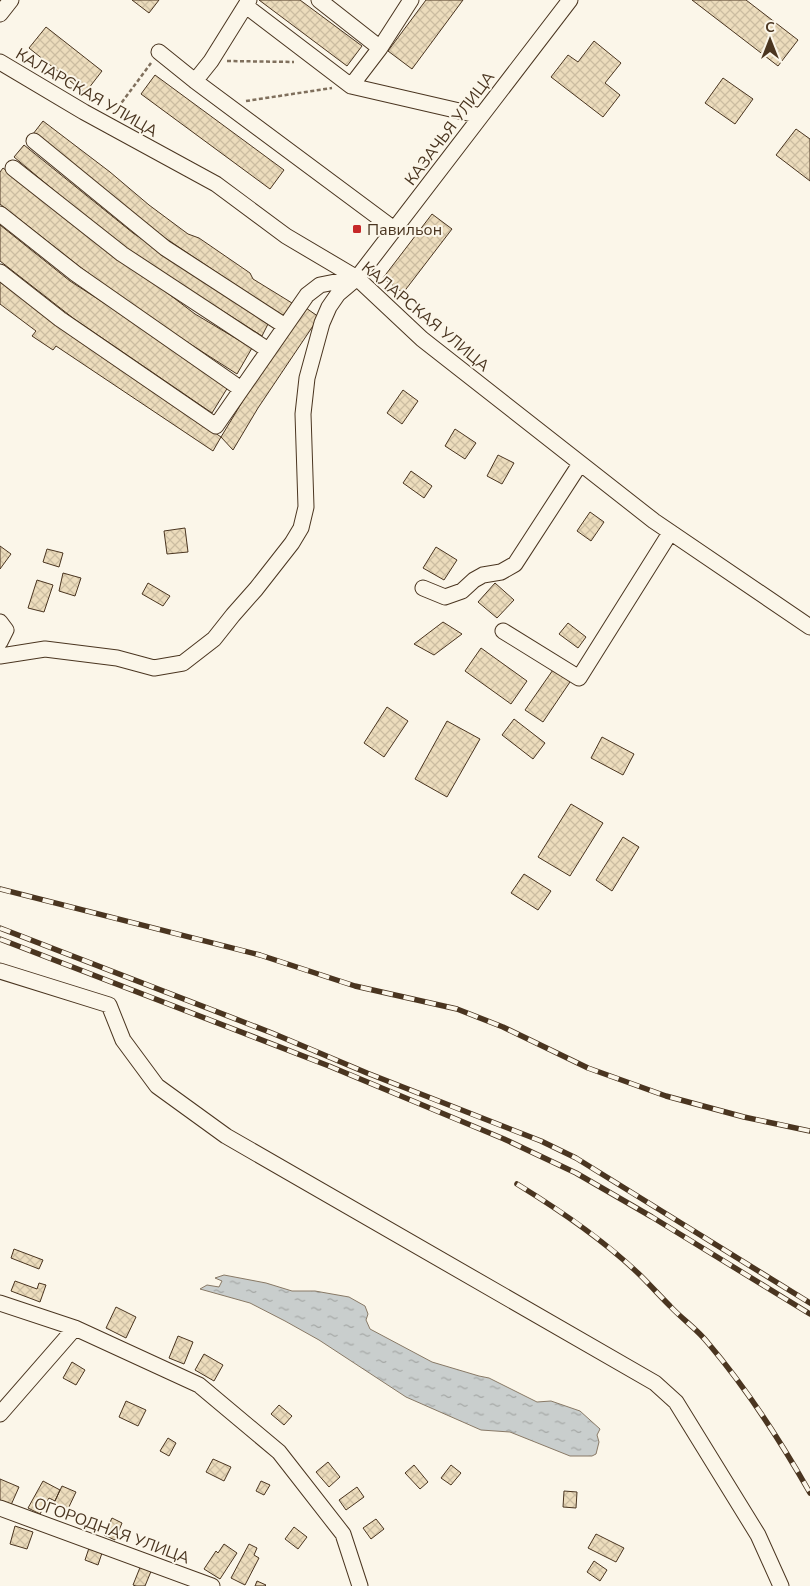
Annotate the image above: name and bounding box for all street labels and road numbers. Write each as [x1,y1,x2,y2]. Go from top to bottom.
street label: КАЛАРСКАЯ УЛИЦА [11,43,162,143]
street label: КАЗАЧЬЯ УЛИЦА [400,67,500,190]
street label: КАЛАРСКАЯ УЛИЦА [357,257,494,377]
street label: ОГОРОДНАЯ УЛИЦА [31,1492,193,1570]

